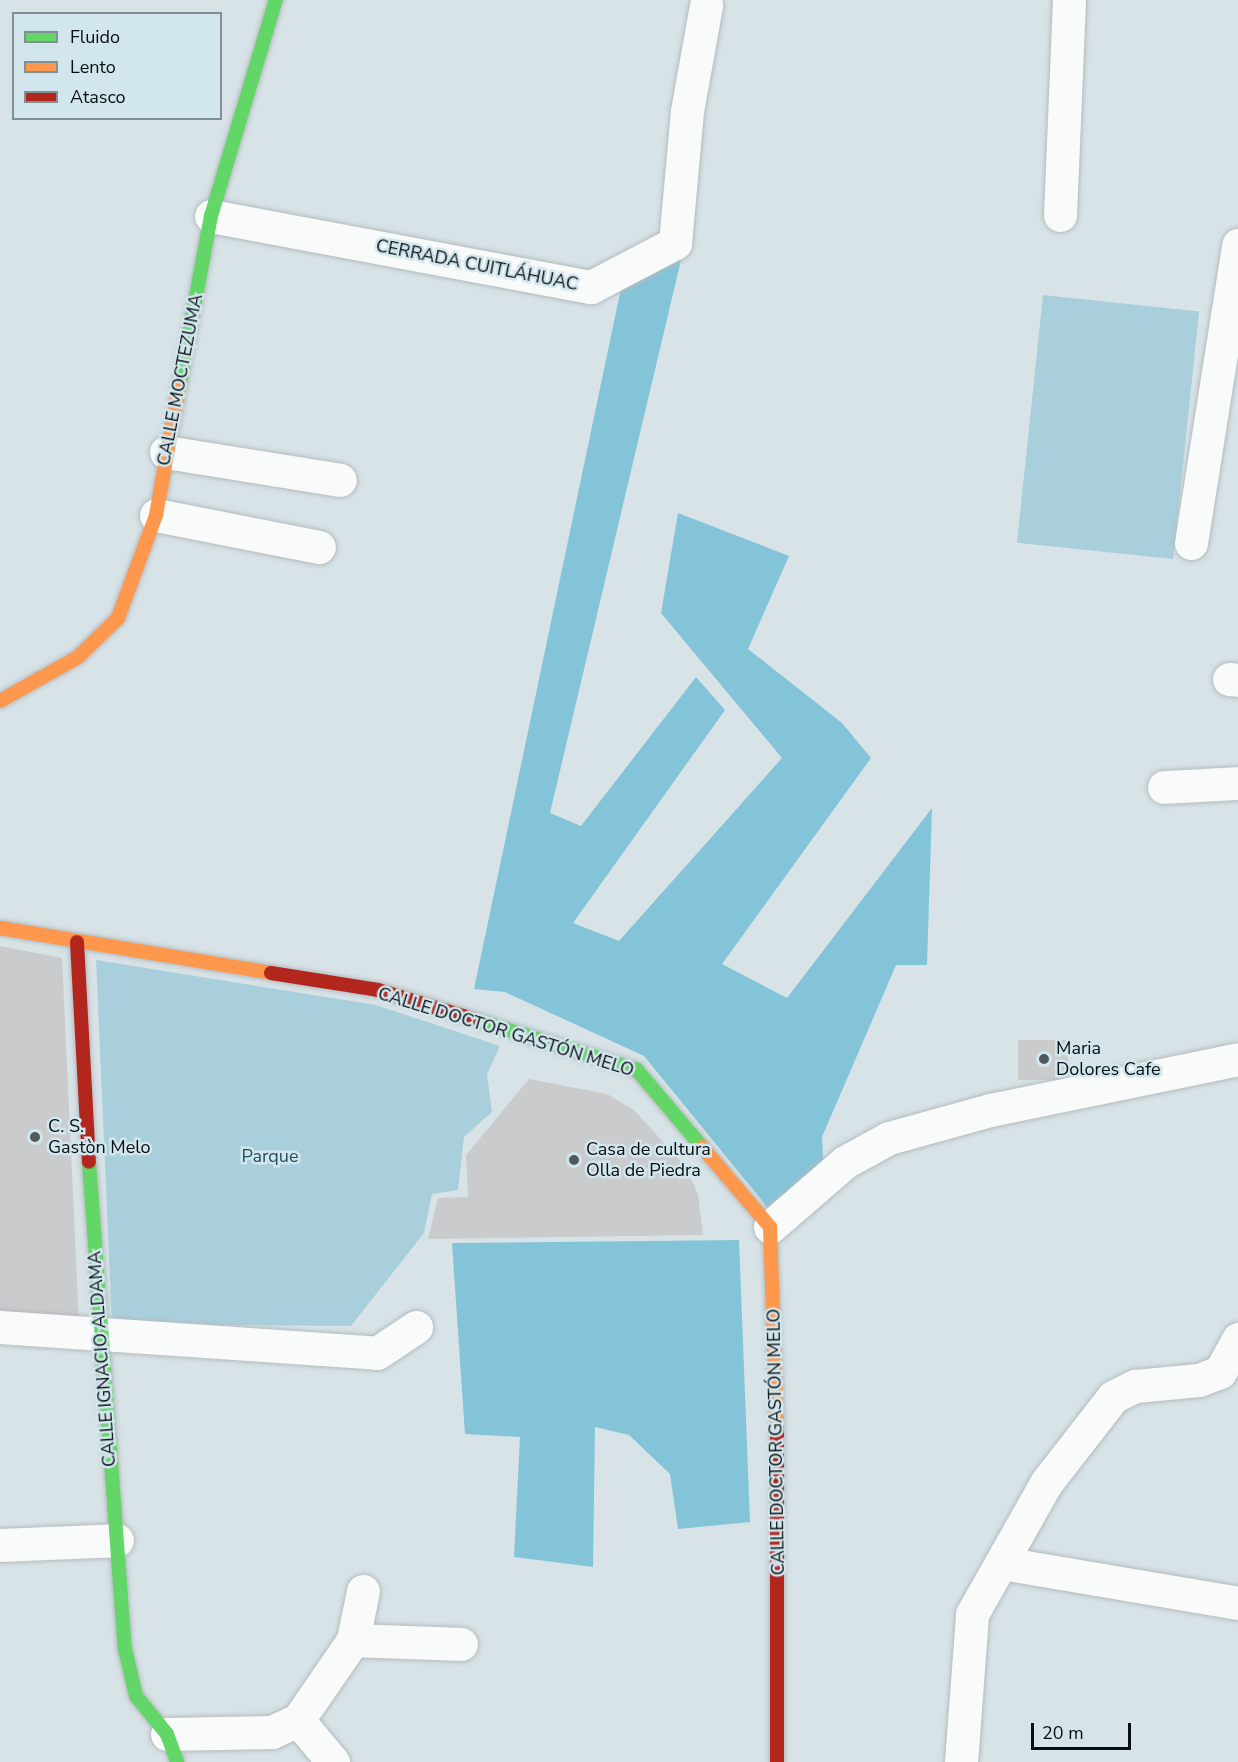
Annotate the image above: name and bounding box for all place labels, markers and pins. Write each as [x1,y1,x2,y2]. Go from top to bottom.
place label: Maria Dolores Cafe [1056,1038,1160,1080]
marker: Maria Dolores Cafe [1037,1052,1051,1066]
place label: C. S. Gastòn Melo [48,1116,150,1158]
marker: C. S. Gastòn Melo [26,1128,44,1146]
place label: Casa de cultura Olla de Piedra [586,1139,711,1182]
marker: Casa de cultura Olla de Piedra [567,1153,581,1167]

